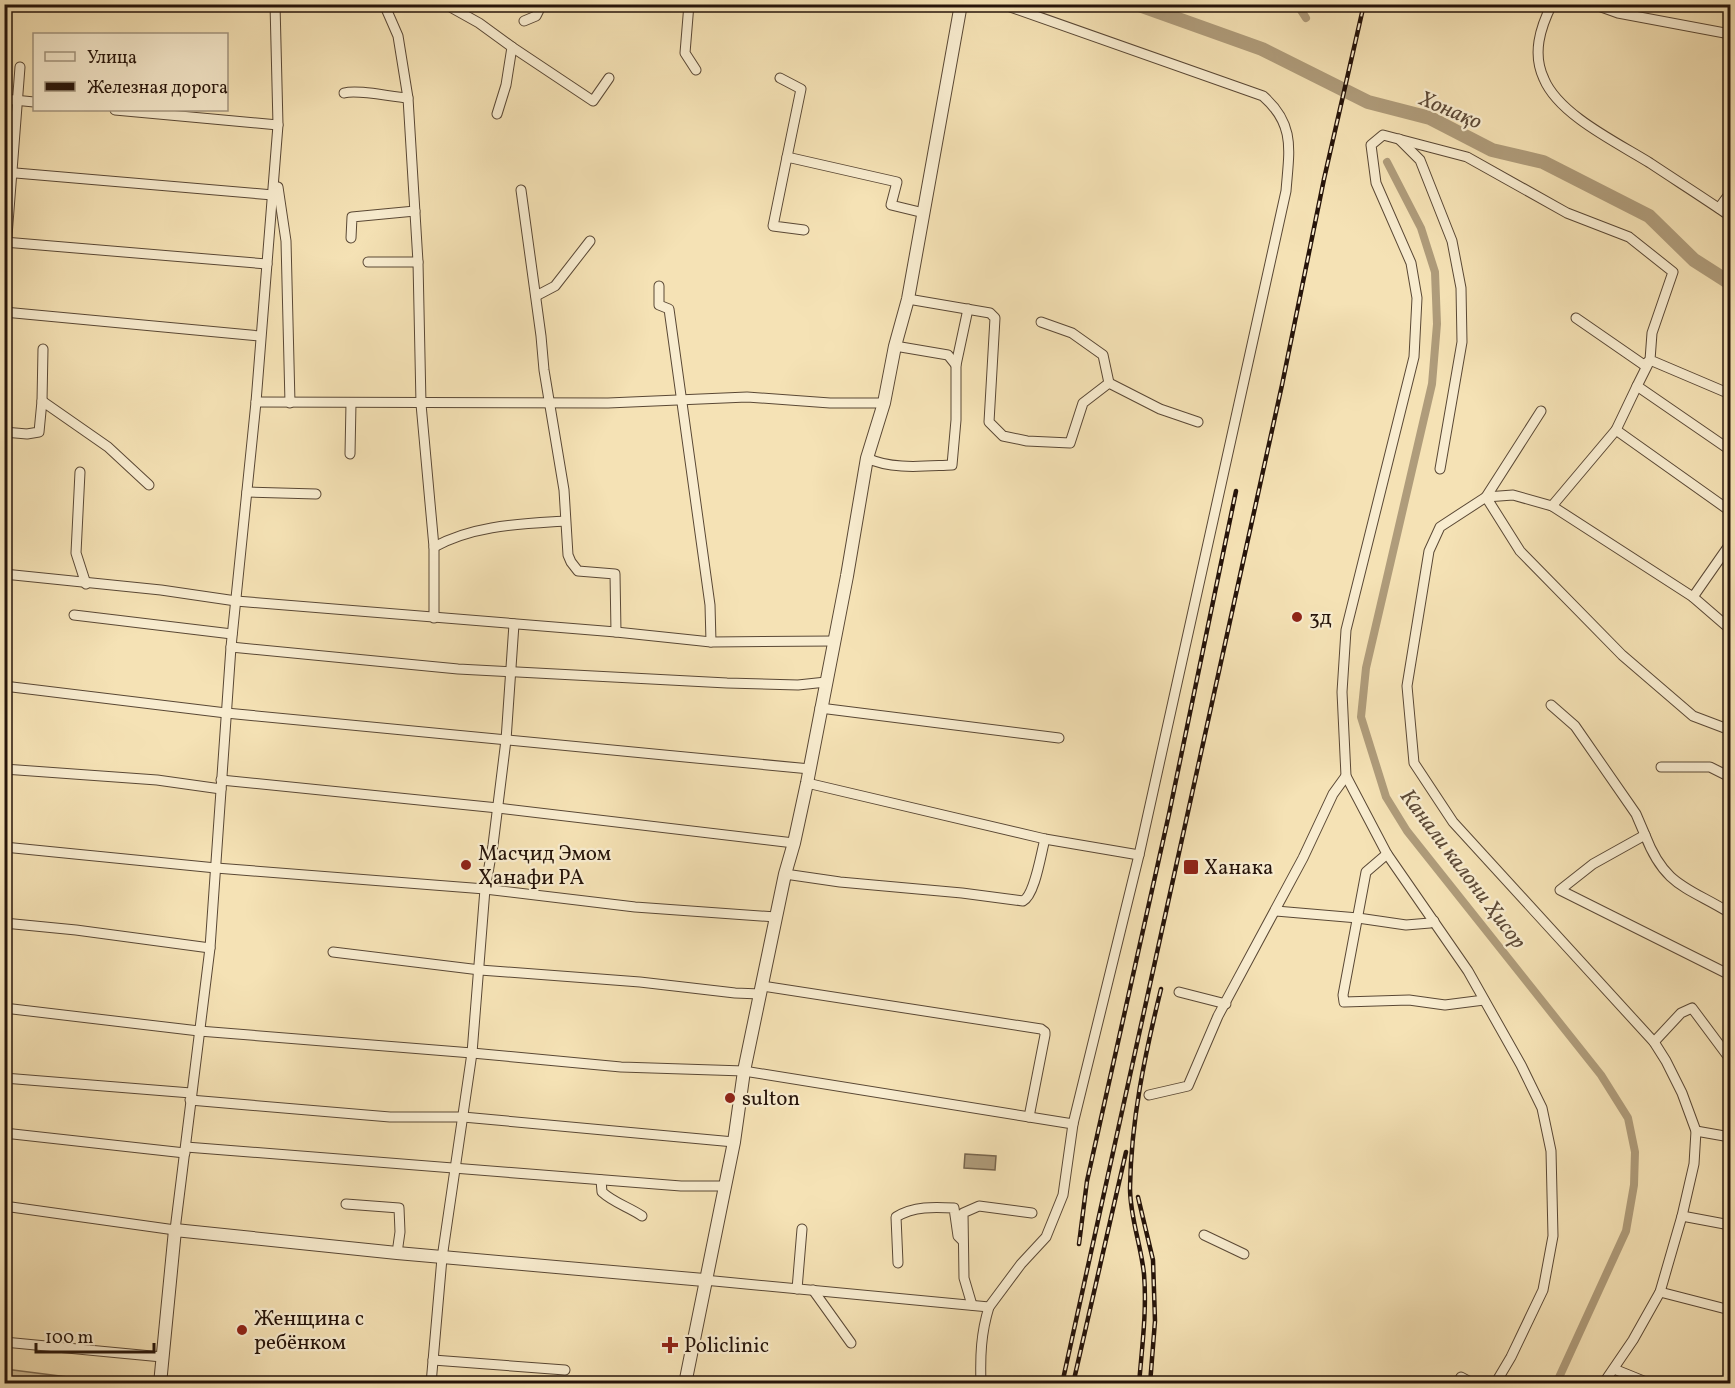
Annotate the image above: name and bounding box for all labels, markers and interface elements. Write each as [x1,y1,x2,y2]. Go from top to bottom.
legend [33,33,228,111]
text: Улица [87,46,137,71]
text: Железная дорога [87,76,228,101]
water label: Хонақо [1413,84,1486,138]
place label: 3д [1309,604,1332,633]
marker: 3д [1290,610,1304,624]
water label: Канали калони Ҳисор [1391,783,1533,956]
place label: Масҷид Эмом Ҳанафи РА [478,840,611,893]
place label: Ханака [1204,854,1273,883]
marker: Масҷид Эмом Ҳанафи РА [459,858,473,872]
marker: Ханака [1182,858,1200,876]
place label: sulton [742,1085,800,1114]
marker: sulton [723,1091,737,1105]
place label: Женщина с ребёнком [254,1305,364,1358]
scale bar [36,1316,154,1354]
marker: Женщина с ребёнком [235,1323,249,1337]
text: 100 m [45,1326,94,1351]
place label: Policlinic [684,1332,769,1361]
marker: Policlinic [661,1336,679,1354]

